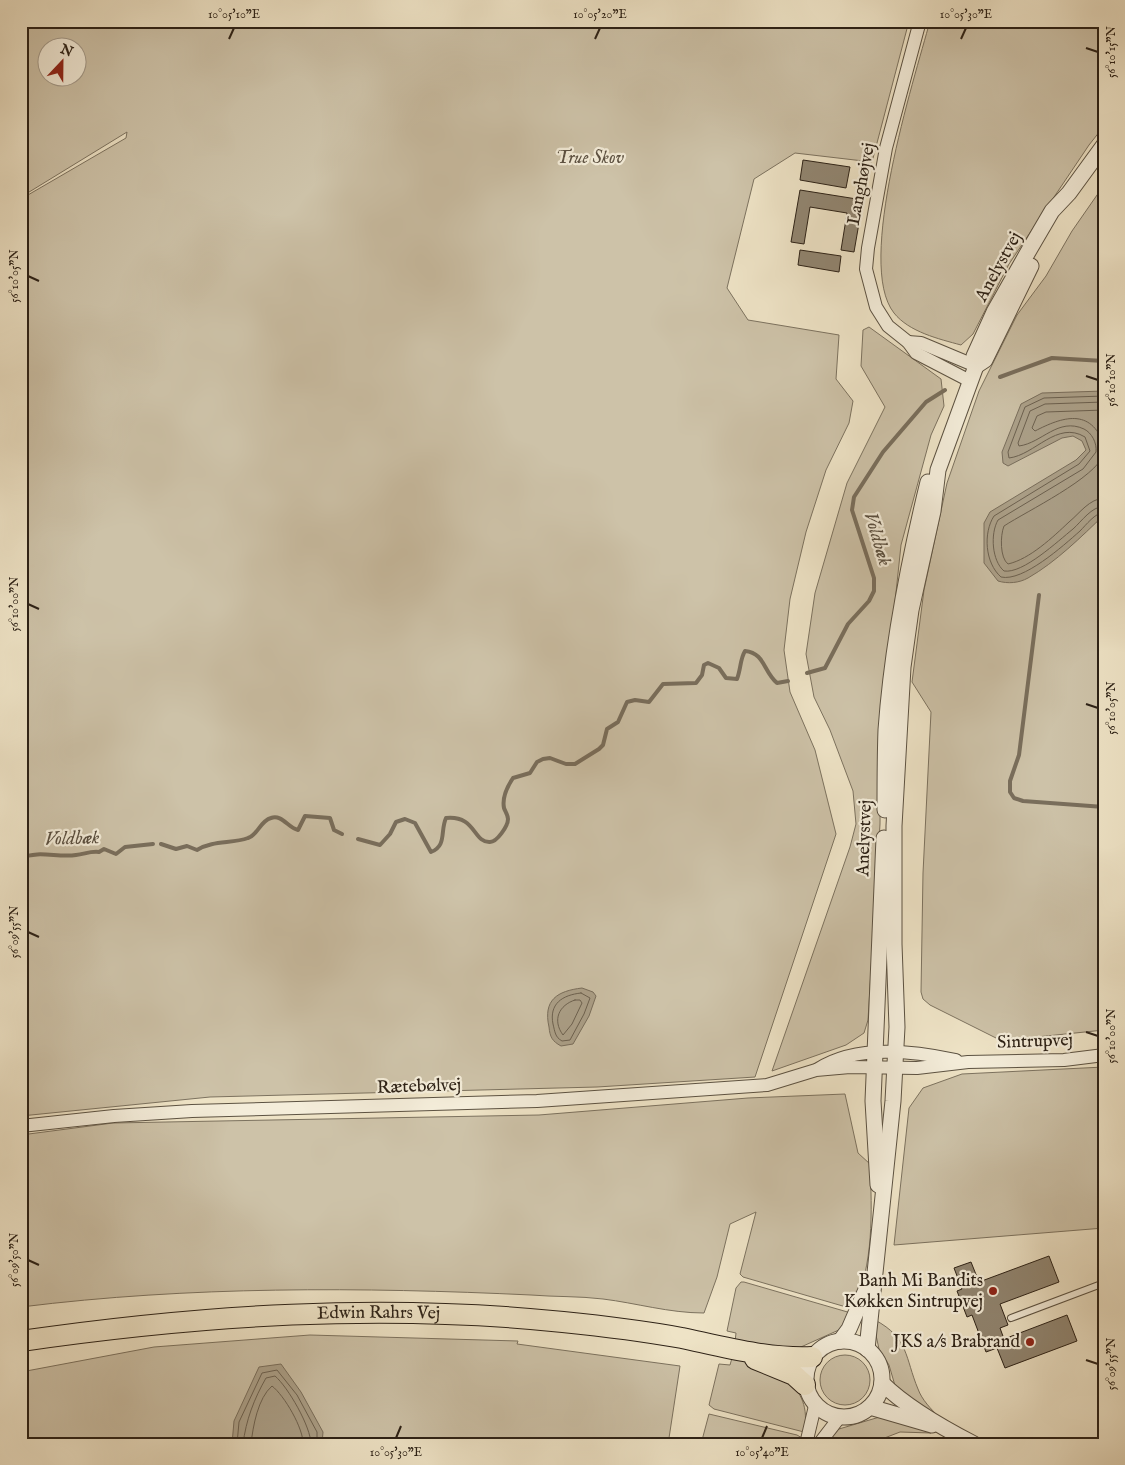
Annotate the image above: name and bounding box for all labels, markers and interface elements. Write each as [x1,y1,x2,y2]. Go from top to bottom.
text: 10°05'10"E [208,7,260,22]
text: 10°05'20"E [573,7,627,22]
text: 10°05'30"E [940,7,992,22]
text: 56°10'15"N [1104,25,1119,78]
north arrow [38,38,88,88]
text: N [57,40,75,61]
street label: Langhøjvej [843,141,881,227]
park label: True Skov [556,147,625,170]
street label: Anelystvej [970,228,1028,307]
text: 56°10'05"N [7,249,22,303]
text: 56°10'10"N [1104,353,1119,407]
water label: Voldbæk [857,509,897,569]
text: 56°10'00"N [7,576,22,631]
text: 56°10'05"N [1104,681,1119,735]
street label: Anelystvej [852,799,878,878]
water label: Voldbæk [44,826,100,852]
text: 56°09'55"N [7,905,22,958]
text: 56°10'00"N [1104,1008,1119,1063]
street label: Sintrupvej [997,1029,1073,1055]
street label: Rætebølvej [376,1074,462,1100]
text: 56°09'50"N [7,1232,22,1287]
place label: Banh Mi Bandits Køkken Sintrupvej [844,1270,983,1314]
marker: Banh Mi Bandits Køkken Sintrupvej [987,1285,999,1297]
street label: Edwin Rahrs Vej [317,1301,441,1325]
place label: JKS a/s Brabrand [891,1331,1020,1354]
marker: JKS a/s Brabrand [1024,1336,1036,1348]
text: 56°09'55"N [1104,1337,1119,1390]
text: 10°05'30"E [370,1445,422,1460]
text: 10°05'40"E [735,1445,789,1460]

